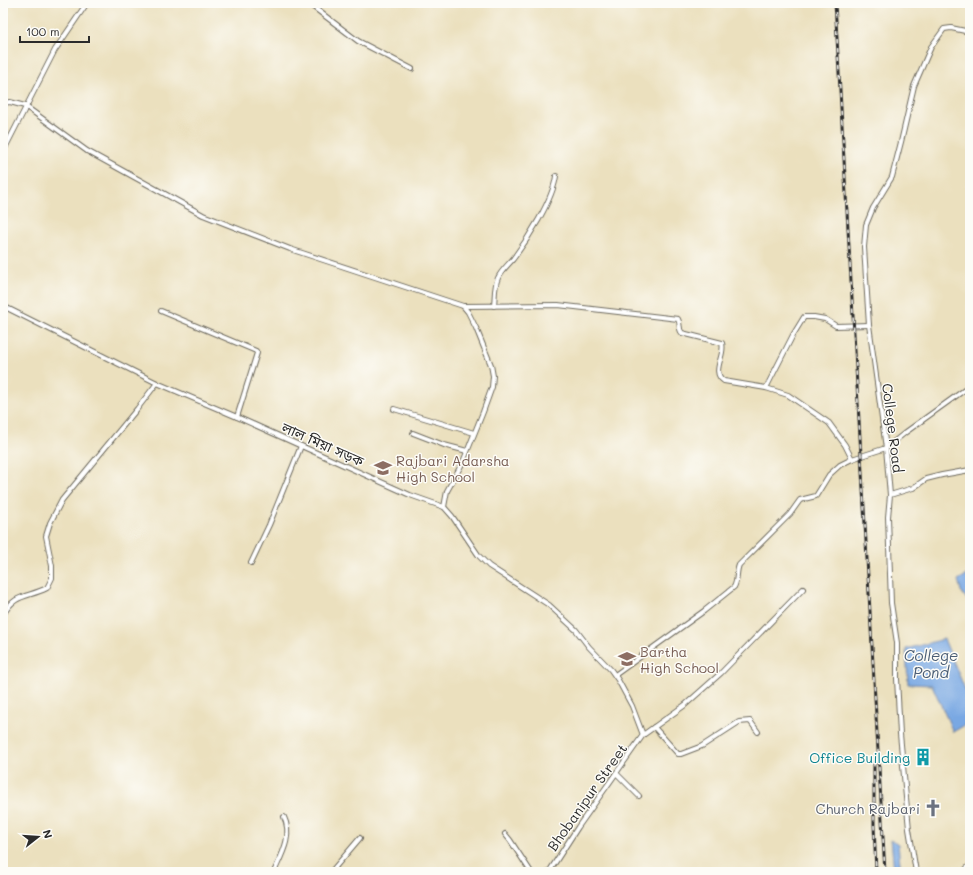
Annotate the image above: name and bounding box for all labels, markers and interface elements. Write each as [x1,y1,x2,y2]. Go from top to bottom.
scale bar [20,18,89,44]
text: 100 m [26,23,60,39]
street label: College Road [878,382,908,474]
street label: লাল মিয়া সড়ক [278,417,368,471]
place label: Rajbari Adarsha High School [396,451,510,486]
school or university icon: Rajbari Adarsha High School [373,458,393,478]
place label: Bartha High School [640,642,719,677]
water label: College Pond [904,645,958,682]
school or university icon: Bartha High School [617,649,637,669]
street label: Bhobanipur Street [543,740,631,854]
building icon: Office Building [913,747,933,767]
place label: Office Building [809,748,910,767]
church icon: Church Rajbari [923,798,943,818]
place label: Church Rajbari [815,799,920,818]
north arrow [18,817,58,857]
text: N [40,828,56,840]

